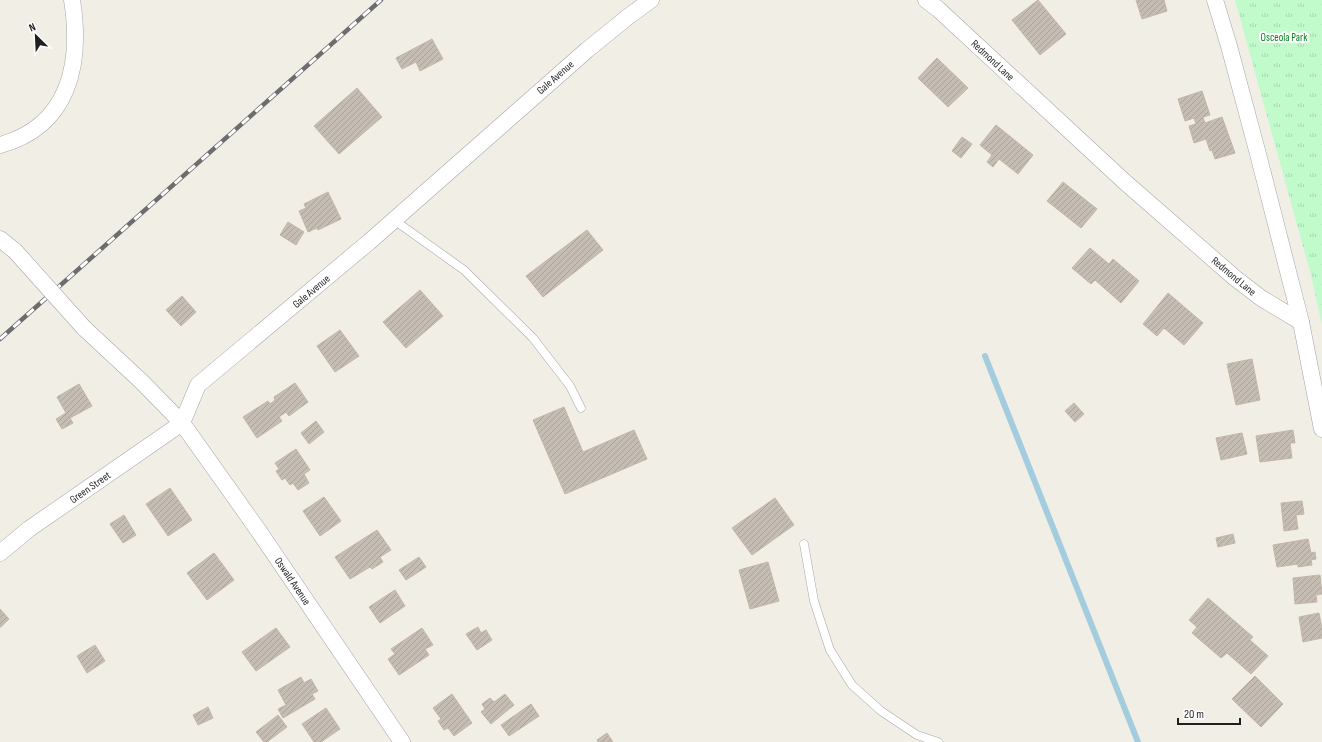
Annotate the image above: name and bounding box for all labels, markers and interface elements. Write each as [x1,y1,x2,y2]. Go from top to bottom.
north arrow [16,16,56,56]
text: N [27,20,38,34]
park label: Osceola Park [1261,31,1308,44]
street label: Redmond Lane [968,37,1017,84]
street label: Gale Avenue [534,58,576,97]
street label: Redmond Lane [1209,254,1259,299]
street label: Gale Avenue [290,272,333,311]
street label: Green Street [67,468,114,506]
street label: Oswald Avenue [272,555,313,608]
scale bar [1178,700,1240,726]
text: 20 m [1184,707,1204,722]

